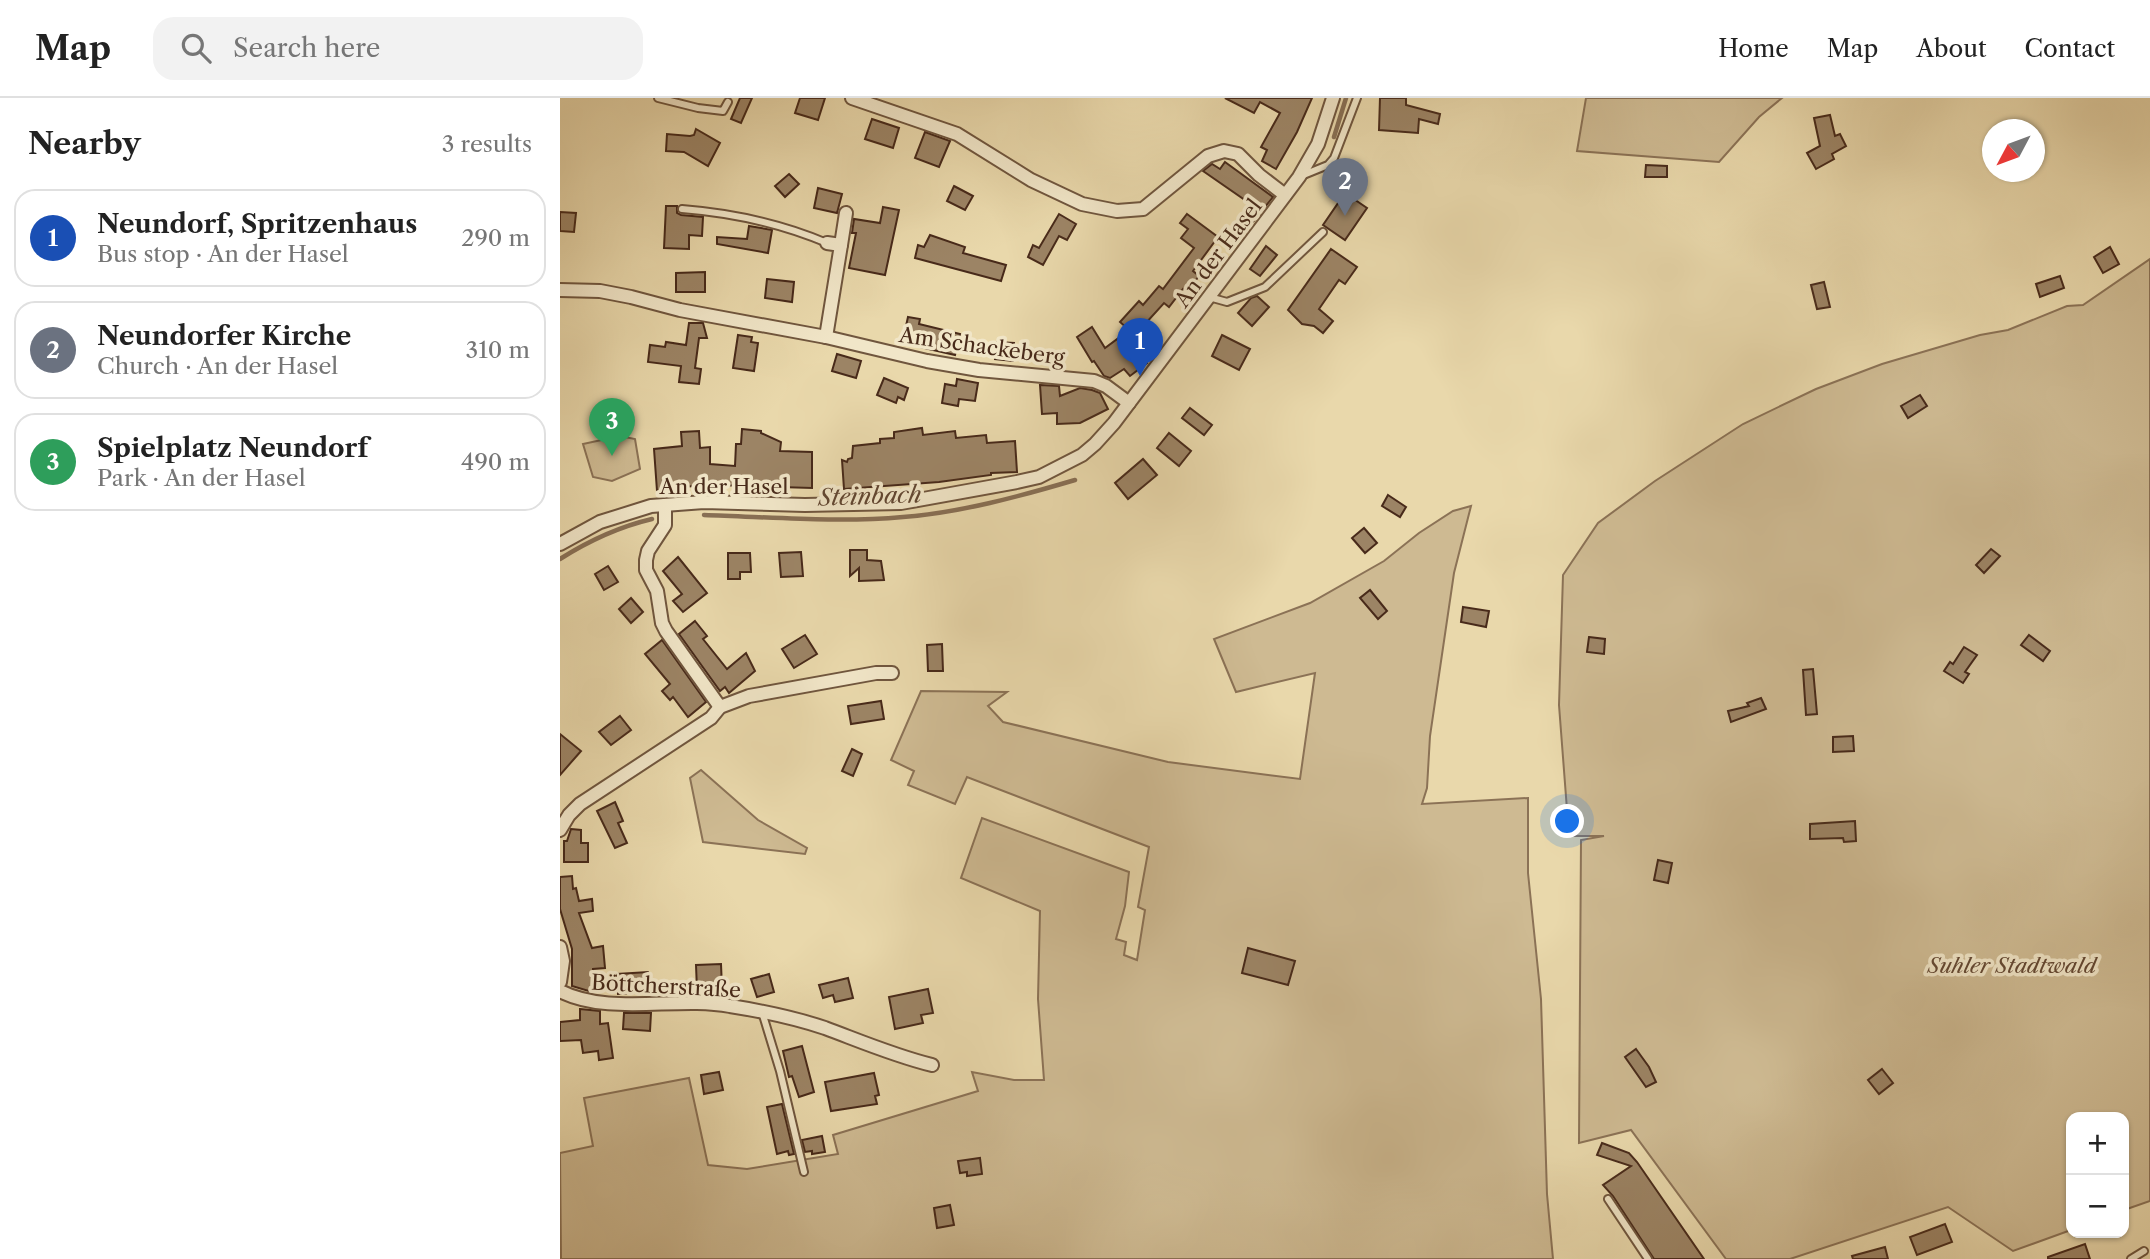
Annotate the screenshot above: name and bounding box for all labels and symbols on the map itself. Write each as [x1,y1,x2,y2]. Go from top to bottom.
north arrow [1982,119,2045,182]
pin: 2 [1322,158,1368,216]
street label: An der Hasel [1169,194,1267,313]
pin: 1 [1117,318,1163,376]
street label: Am Schackeberg [897,322,1067,370]
pin: 3 [589,398,635,456]
street label: An der Hasel [659,474,788,499]
water label: Steinbach [816,480,922,512]
your location [1550,804,1584,838]
park label: Suhler Stadtwald [1926,953,2099,978]
street label: Böttcherstraße [591,970,741,1002]

